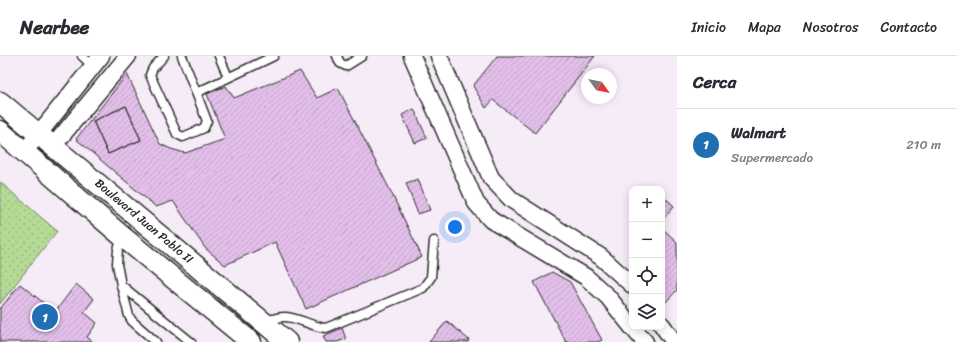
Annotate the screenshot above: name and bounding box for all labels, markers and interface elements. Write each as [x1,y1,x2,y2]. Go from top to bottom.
text: Nearbee [20,11,89,44]
text: Inicio [691,15,726,40]
text: Mapa [748,15,781,40]
text: Nosotros [803,15,858,40]
text: Contacto [880,15,937,40]
text: Cerca [693,67,736,97]
north arrow [581,68,617,104]
text: Walmart [731,120,786,146]
text: 1 [703,133,709,156]
text: 210 m [906,133,941,156]
text: Supermercado [731,146,813,169]
street label: Boulevard Juan Pablo II [90,173,199,269]
map controls [629,186,665,330]
button: + [629,186,665,222]
your location [445,217,465,237]
button: − [629,222,665,258]
button: locate [629,258,665,294]
button: layers [629,294,665,330]
pin: 1 [32,302,58,332]

